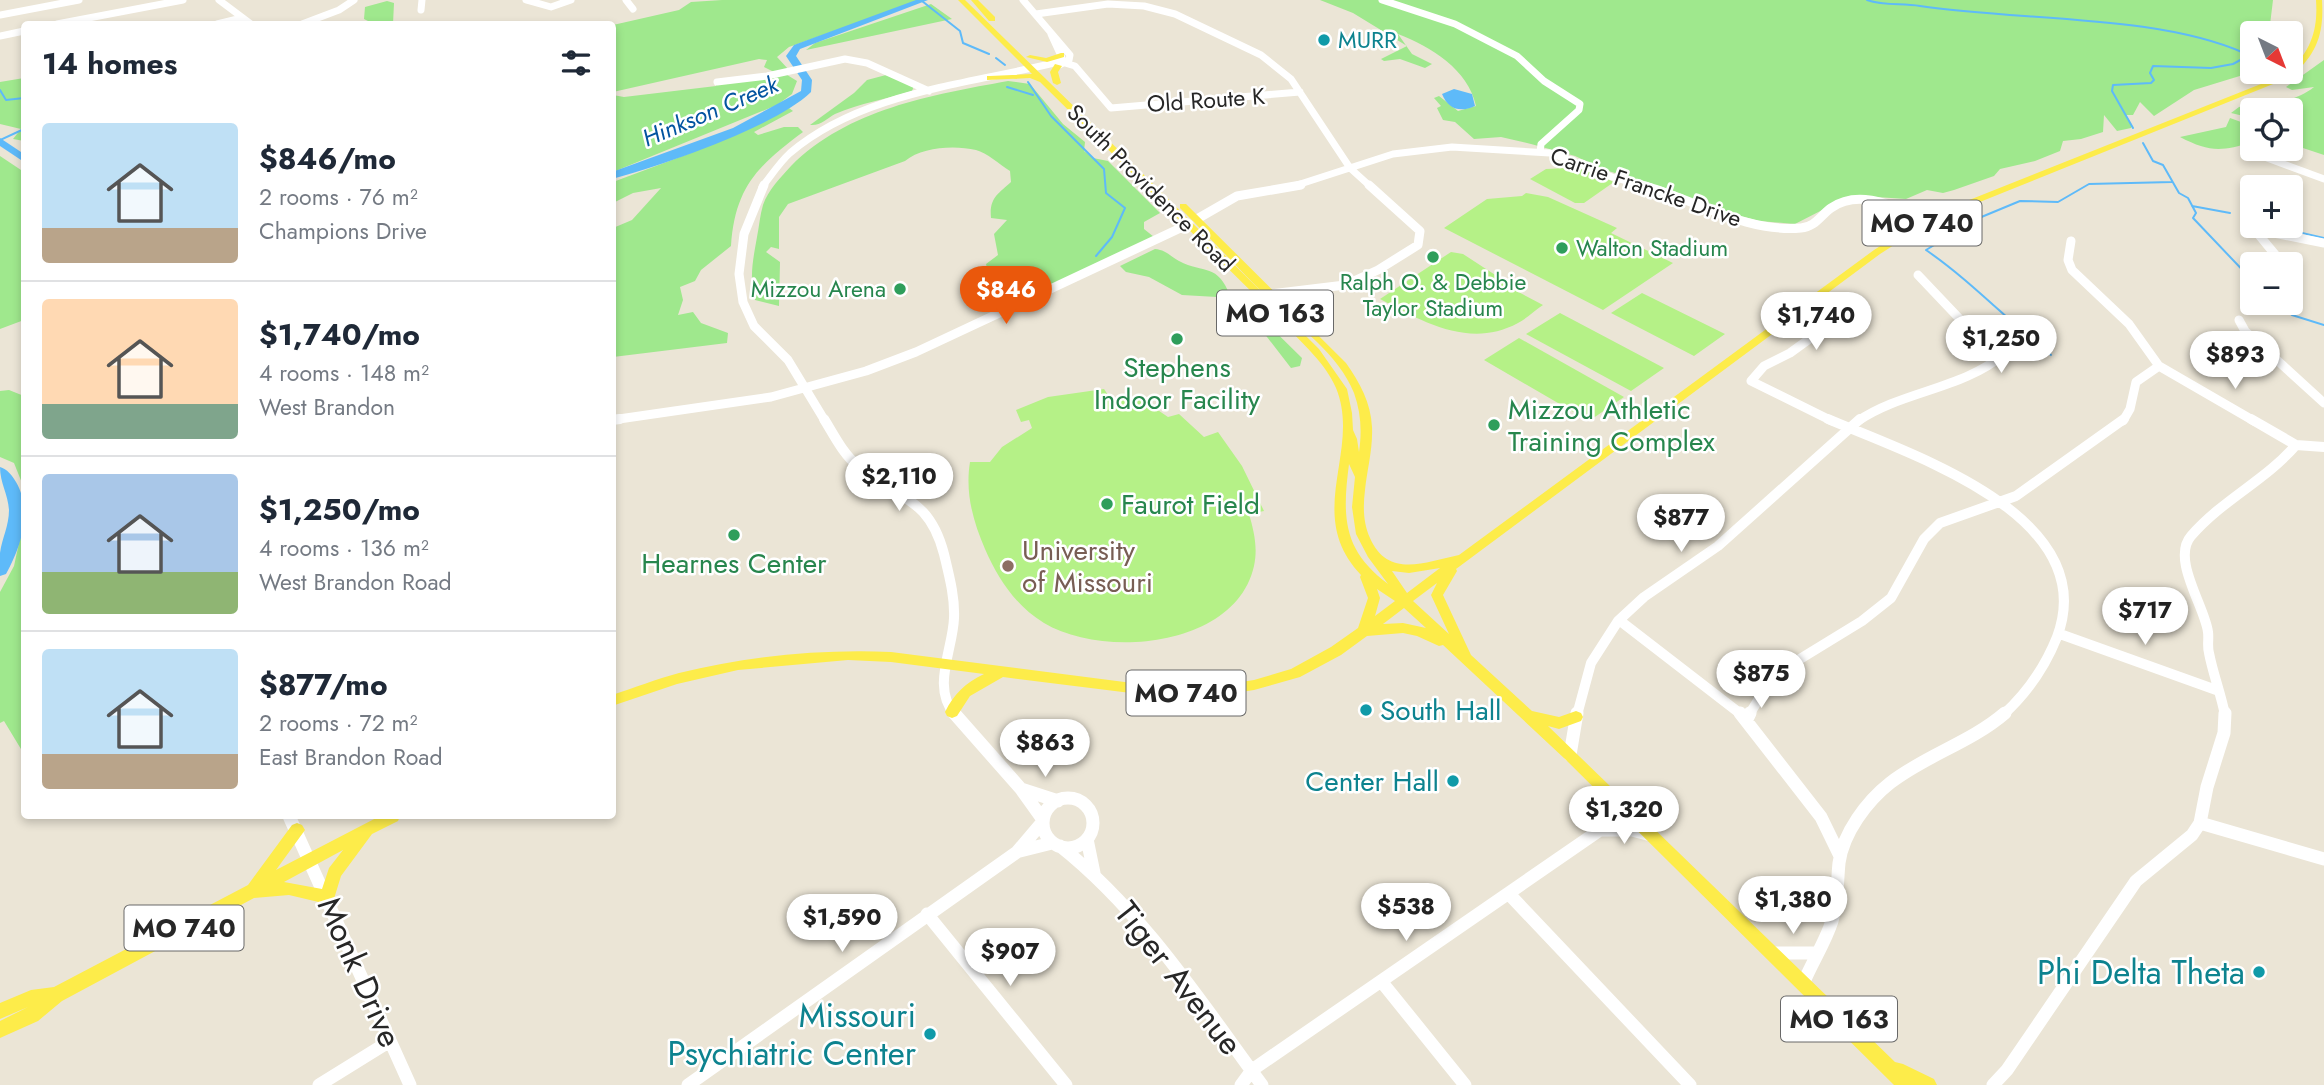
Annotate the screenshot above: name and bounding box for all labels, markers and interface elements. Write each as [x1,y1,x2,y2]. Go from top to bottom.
north arrow [2240,21,2303,84]
map controls [2240,21,2303,315]
place label: MURR [1338,23,1397,57]
marker: MURR [1316,32,1332,48]
text: 14 homes [42,42,177,85]
icon: filters [557,44,595,82]
water label: Hinkson Creek [637,66,785,155]
street label: Old Route K [1146,79,1266,121]
street label: South Providence Road [1059,96,1243,280]
button: locate [2240,98,2303,161]
text: $846/mo [259,137,396,180]
street label: Carrie Francke Drive [1546,138,1746,236]
icon: home [98,151,182,235]
button: + [2240,175,2303,238]
text: 2 rooms · 76 m² [259,180,418,214]
road number: MO 740 [1862,200,1982,246]
text: Champions Drive [259,214,427,248]
place label: Walton Stadium [1576,231,1728,265]
marker: Walton Stadium [1554,240,1570,256]
marker: Ralph O. & Debbie Taylor Stadium [1425,249,1441,265]
button: − [2240,252,2303,315]
place label: Ralph O. & Debbie Taylor Stadium [1340,265,1526,325]
pin: $846 [965,266,1047,326]
place label: Mizzou Arena [751,272,886,306]
text: $846 [976,272,1036,306]
marker: Mizzou Arena [892,281,908,297]
road number: MO 163 [1217,290,1333,336]
pin: $1,740 [1759,292,1873,352]
text: $1,740 [1777,298,1855,332]
text: $1,740/mo [259,313,420,356]
pin: $1,250 [1944,316,2058,375]
text: $1,250 [1962,321,2040,355]
icon: home [98,327,182,411]
marker: Stephens Indoor Facility [1169,331,1185,347]
pin: $893 [2194,332,2276,391]
text: $893 [2206,337,2264,371]
place label: Stephens Indoor Facility [1094,347,1261,420]
text: 4 rooms · 148 m² [259,356,429,390]
place label: Mizzou Athletic Training Complex [1508,389,1715,462]
text: West Brandon [259,390,395,424]
marker: Mizzou Athletic Training Complex [1486,417,1502,433]
pin: $2,110 [842,454,956,513]
text: $2,110 [861,459,937,493]
place label: Faurot Field [1121,484,1260,525]
text: $1,250/mo [259,488,420,531]
pin: $877 [1640,494,1722,554]
marker: Faurot Field [1099,496,1115,512]
text: $877 [1653,500,1709,534]
icon: home [98,502,182,586]
marker: Hearnes Center [726,527,742,543]
place label: University of Missouri [1022,530,1153,603]
text: 4 rooms · 136 m² [259,531,429,565]
place label: Hearnes Center [641,543,827,584]
marker: University of Missouri [1000,558,1016,574]
text: West Brandon Road [259,565,452,599]
pin: $717 [2104,588,2186,647]
text: $717 [2118,593,2172,627]
pin: $875 [1720,650,1802,710]
text: $875 [1732,656,1790,690]
text: $877/mo [259,663,388,706]
road number: MO 740 [1126,670,1246,716]
icon: home [98,677,182,761]
place label: South Hall [1380,690,1502,731]
marker: South Hall [1358,702,1374,718]
text: 2 rooms · 72 m² [259,706,418,740]
pin: $863 [1004,720,1086,779]
text: $863 [1016,725,1074,759]
text: East Brandon Road [259,740,443,774]
place label: Center Hall [1305,761,1439,802]
marker: Center Hall [1445,773,1461,789]
pin: $1,320 [1567,786,1681,846]
text: $1,320 [1585,792,1663,826]
pin: $1,380 [1736,876,1850,936]
text: $1,380 [1754,882,1832,916]
pin: $538 [1365,884,1447,943]
street label: Monk Drive [306,889,414,1055]
text: $538 [1377,889,1435,923]
street label: Tiger Avenue [1104,891,1254,1065]
pin: $1,590 [785,894,899,954]
text: $1,590 [803,900,881,934]
road number: MO 740 [124,906,244,951]
pin: $907 [969,928,1051,988]
text: $907 [981,934,1039,968]
place label: Phi Delta Theta [2037,949,2245,996]
marker: Phi Delta Theta [2251,964,2267,980]
place label: Missouri Psychiatric Center [668,992,917,1077]
road number: MO 163 [1781,996,1897,1042]
marker: Missouri Psychiatric Center [922,1026,938,1042]

